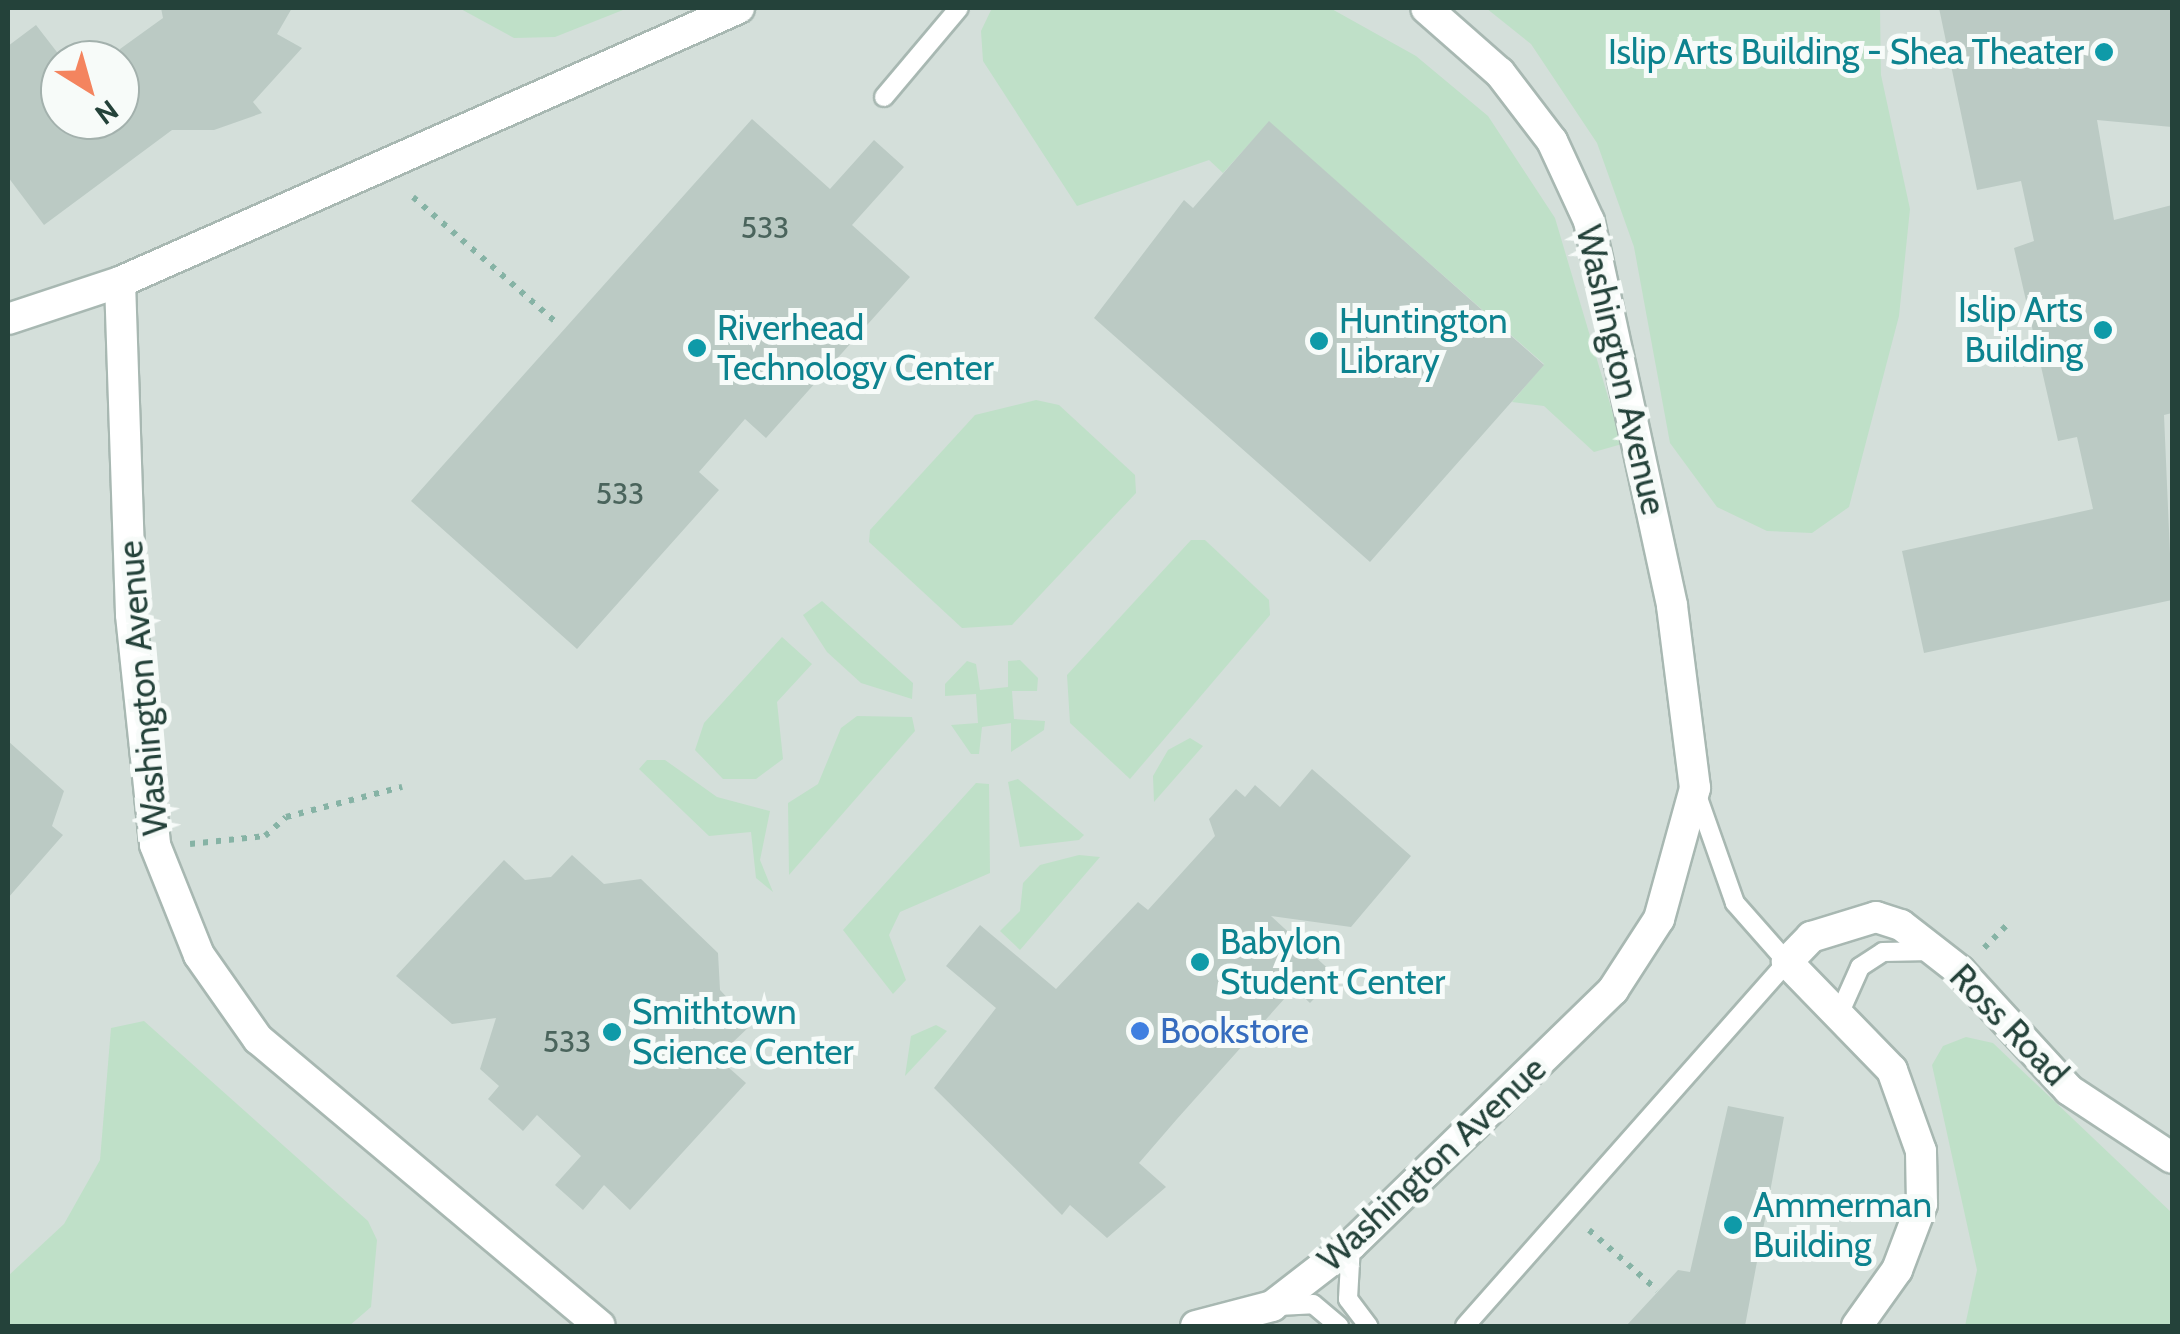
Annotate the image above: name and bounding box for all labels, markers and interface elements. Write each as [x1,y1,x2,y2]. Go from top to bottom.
place label: Islip Arts Building - Shea Theater [1608,31,2084,73]
north arrow [40,40,140,140]
marker: Islip Arts Building - Shea Theater [2093,41,2115,63]
text: N [89,93,125,132]
house number: 533 [741,210,789,246]
street label: Washington Avenue [1567,221,1675,519]
place label: Islip Arts Building [1958,289,2083,371]
place label: Huntington Library [1339,300,1508,382]
place label: Riverhead Technology Center [717,307,994,389]
marker: Islip Arts Building [2092,319,2114,341]
marker: Huntington Library [1308,330,1330,352]
marker: Riverhead Technology Center [686,337,708,359]
house number: 533 [596,476,644,512]
street label: Washington Avenue [109,539,177,837]
place label: Babylon Student Center [1220,921,1445,1003]
marker: Babylon Student Center [1189,951,1211,973]
street label: Ross Road [1941,956,2077,1094]
place label: Smithtown Science Center [632,991,854,1073]
place label: Bookstore [1160,1010,1309,1052]
marker: Bookstore [1129,1020,1151,1042]
marker: Smithtown Science Center [601,1021,623,1043]
house number: 533 [543,1024,591,1060]
street label: Washington Avenue [1310,1048,1554,1280]
place label: Ammerman Building [1753,1184,1932,1266]
marker: Ammerman Building [1722,1214,1744,1236]

